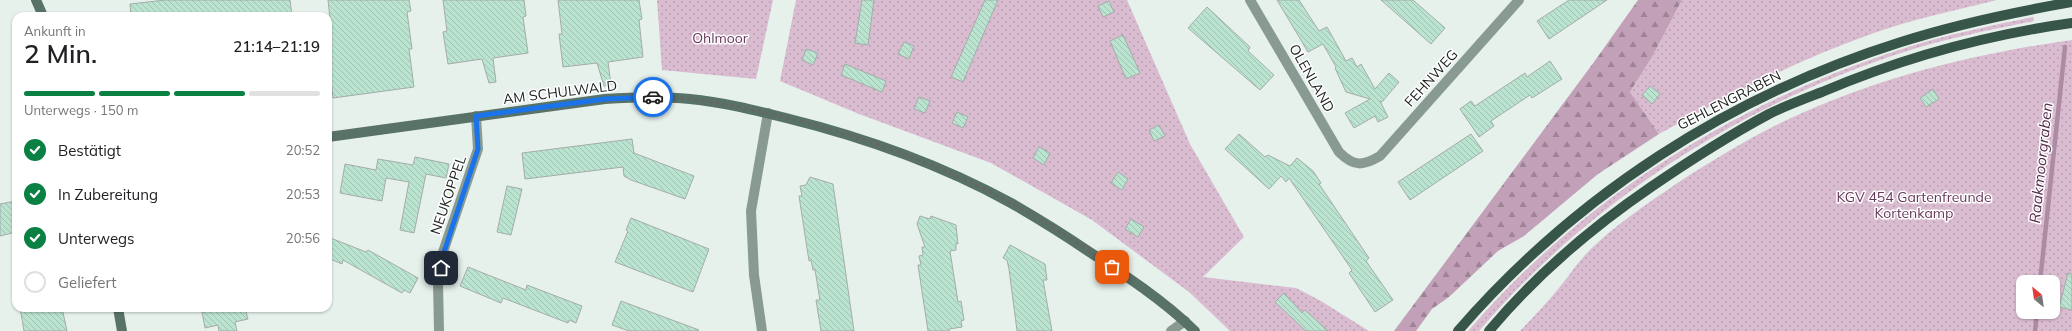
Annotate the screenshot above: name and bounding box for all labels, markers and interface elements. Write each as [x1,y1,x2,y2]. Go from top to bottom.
text: Ankunft in [24,23,86,39]
park label: Ohlmoor [692,29,749,47]
text: 2 Min. [24,37,97,70]
text: 21:14–21:19 [233,37,320,56]
street label: OLENLAND [1285,41,1339,115]
street label: FEHNWEG [1400,45,1462,111]
street label: GEHLENGRABEN [1674,66,1784,134]
street label: AM SCHULWALD [502,76,618,108]
courier [633,77,673,117]
icon: car [642,86,664,108]
text: Unterwegs · 150 m [24,102,138,118]
water label: Raakmoorgraben [2025,102,2056,224]
icon: check [24,139,46,161]
text: Bestätigt [58,141,121,160]
text: 20:52 [286,142,320,158]
street label: NEUKOPPEL [426,153,470,237]
icon: check [24,183,46,205]
text: In Zubereitung [58,185,158,204]
text: 20:53 [286,186,320,202]
park label: KGV 454 Gartenfreunde Kortenkamp [1836,188,1992,222]
icon: check [24,227,46,249]
text: Unterwegs [58,229,135,248]
text: 20:56 [286,230,320,246]
pin [1095,250,1129,284]
pin [424,251,458,285]
icon: bag [1101,256,1123,278]
icon: home [430,257,452,279]
text: Geliefert [58,273,117,292]
north arrow [2016,275,2060,319]
map controls [2016,275,2060,319]

